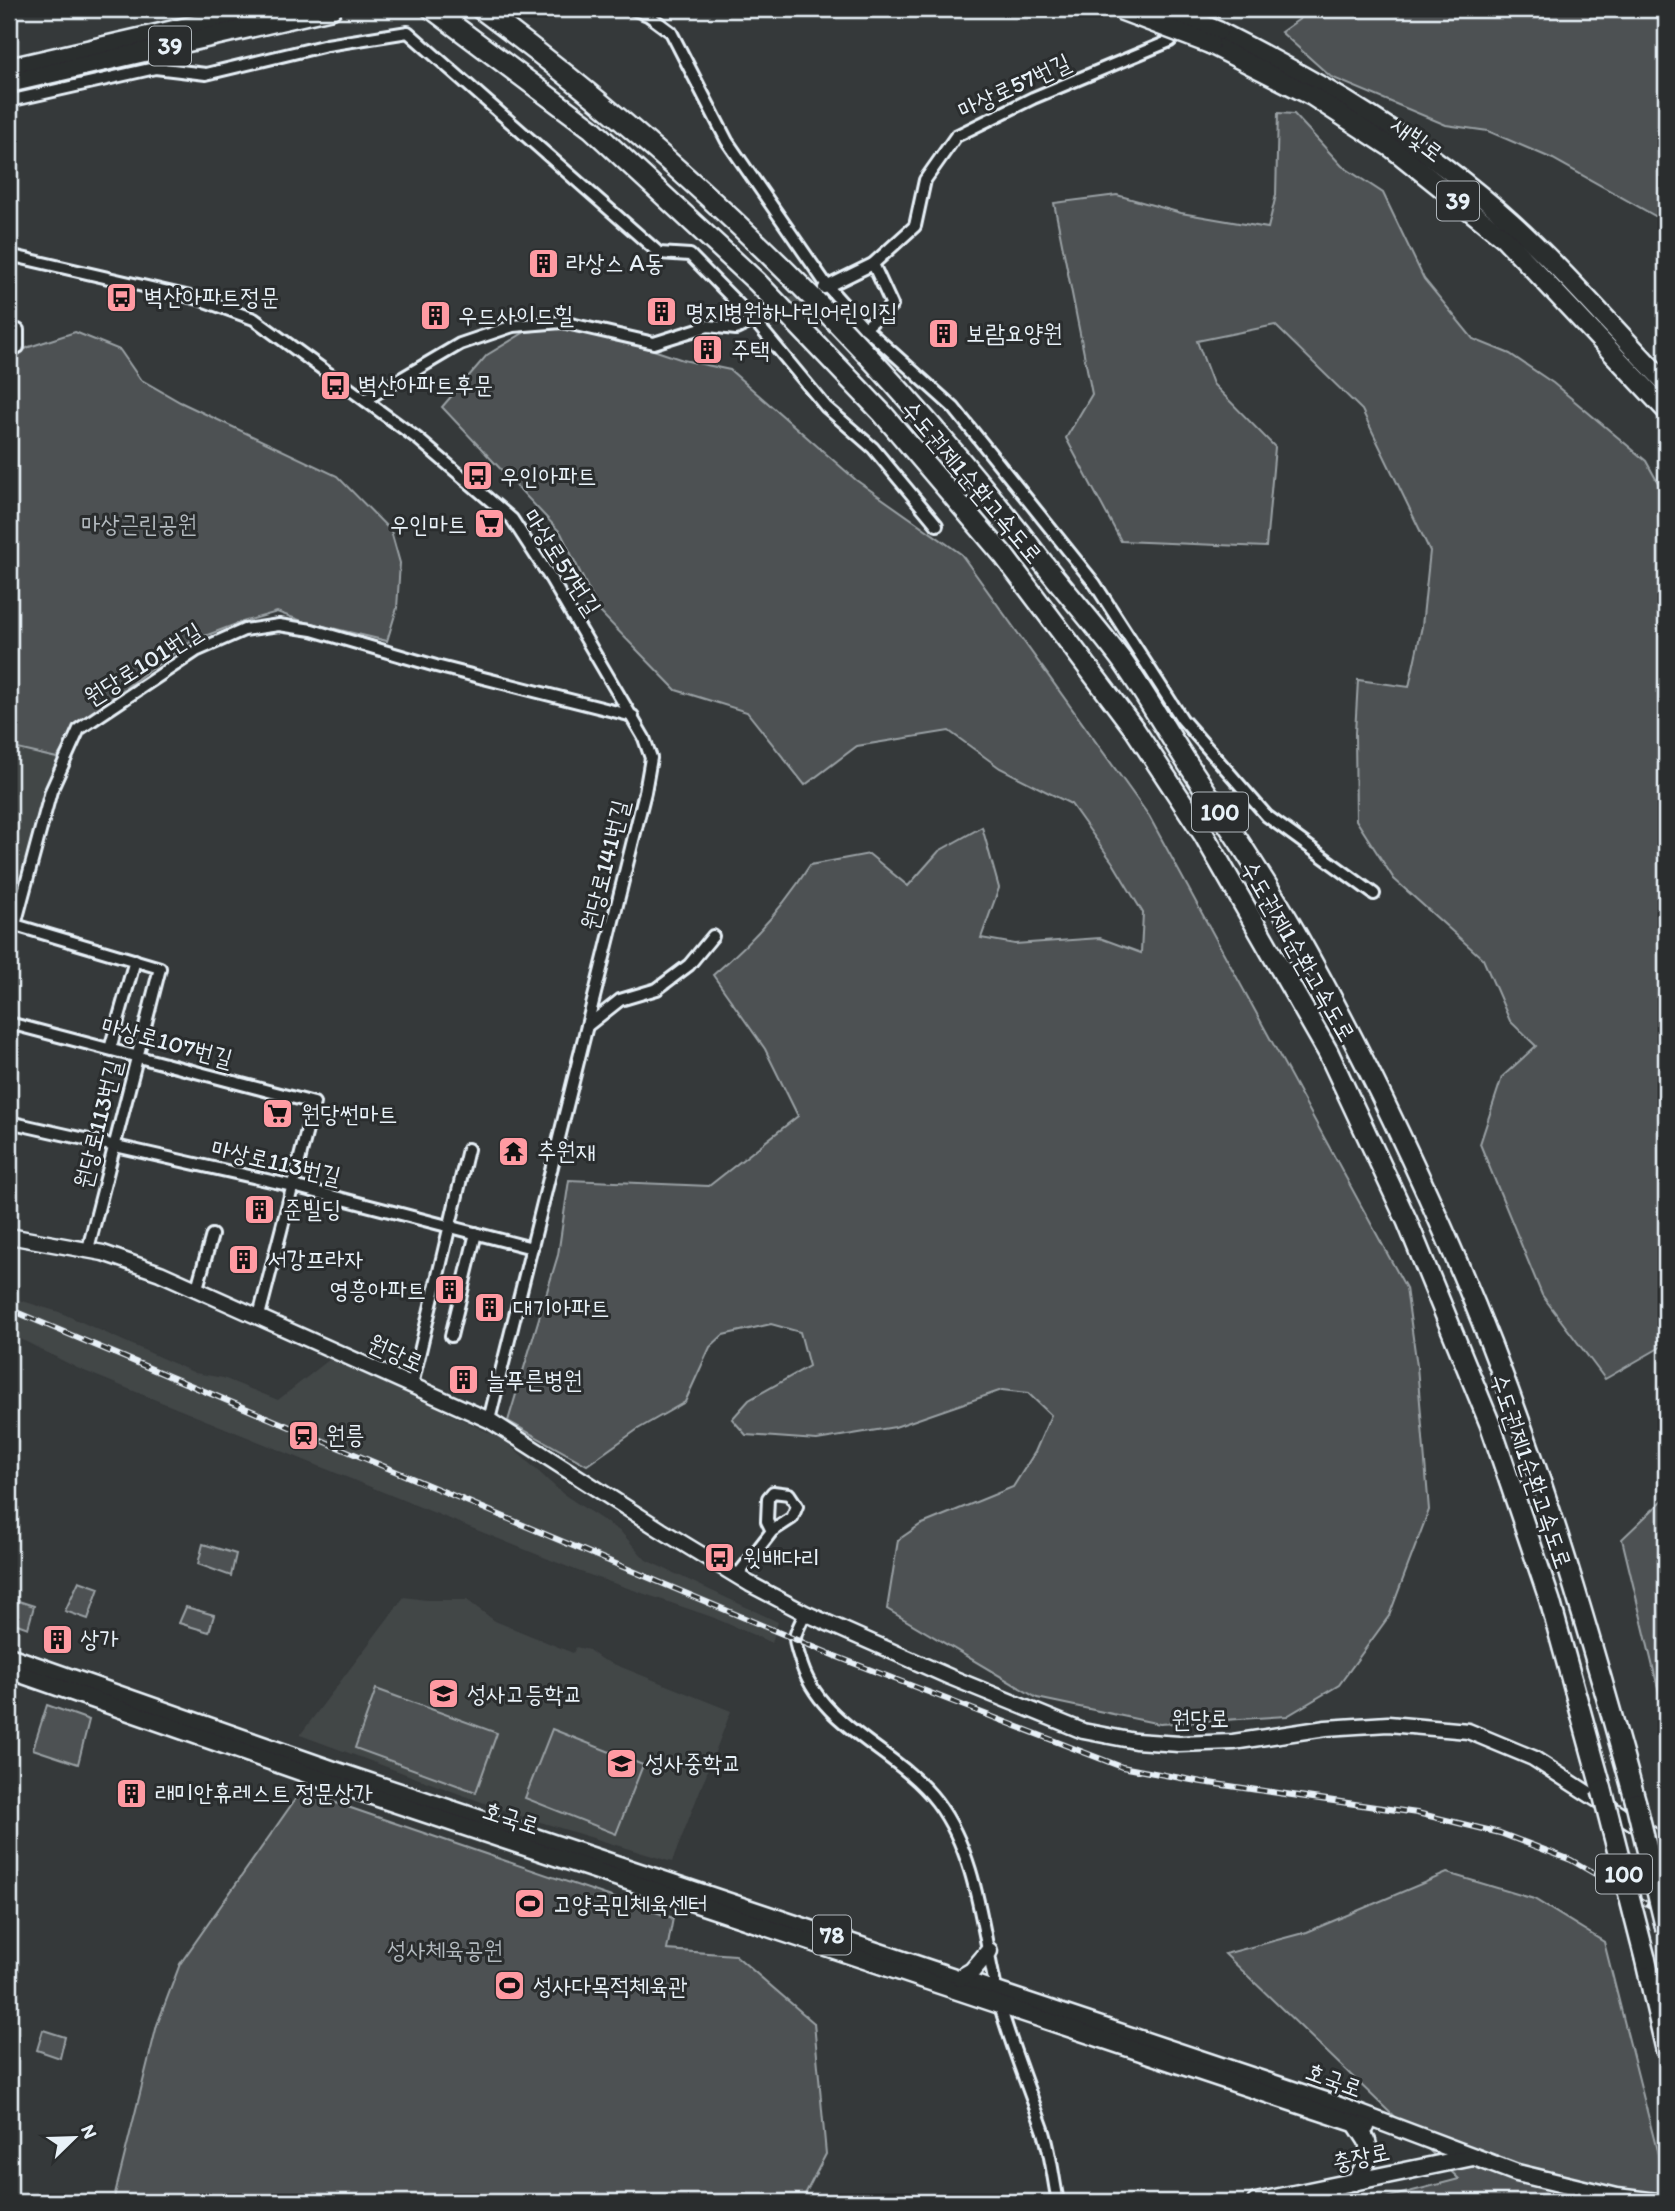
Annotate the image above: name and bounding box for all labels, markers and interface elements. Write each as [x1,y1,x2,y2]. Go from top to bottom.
road number: 39 [149,26,191,66]
street label: 마상로57번길 [953,47,1075,124]
street label: 새빛로 [1385,110,1449,168]
road number: 39 [1437,182,1479,220]
building icon: 라상스 A동 [526,246,560,280]
place label: 라상스 A동 [566,248,664,277]
bus stop icon: 벽산아파트정문 [104,280,138,314]
place label: 벽산아파트정문 [144,282,279,311]
building icon: 명지병원하나린어린이집 [645,295,679,329]
place label: 명지병원하나린어린이집 [685,297,897,326]
building icon: 우드사이드힐 [418,298,452,332]
place label: 우드사이드힐 [458,300,575,329]
building icon: 보람요양원 [926,316,960,350]
place label: 보람요양원 [966,318,1063,347]
building icon: 주택 [691,333,725,367]
place label: 주택 [731,335,770,364]
bus stop icon: 벽산아파트후문 [318,368,352,402]
place label: 벽산아파트후문 [358,370,493,399]
street label: 수도권제1순환고속도로 [896,394,1049,569]
bus stop icon: 우인아파트 [460,459,494,493]
place label: 우인아파트 [500,461,597,490]
street label: 마상로57번길 [517,503,608,620]
supermarket icon: 우인마트 [473,507,507,541]
park label: 마상근린공원 [81,509,197,538]
place label: 우인마트 [390,509,467,538]
street label: 원당로101번길 [78,616,207,711]
road number: 100 [1192,792,1248,832]
street label: 원당로141번길 [574,797,635,933]
street label: 수도권제1순환고속도로 [1235,855,1362,1046]
street label: 마상로107번길 [98,1010,236,1073]
street label: 원당로113번길 [67,1056,128,1191]
supermarket icon: 원당썬마트 [261,1097,295,1131]
place label: 원당썬마트 [301,1099,398,1128]
street label: 마상로113번길 [209,1133,344,1190]
temple icon: 추원재 [497,1134,531,1168]
place label: 추원재 [537,1136,595,1165]
building icon: 준빌딩 [243,1192,277,1226]
place label: 준빌딩 [283,1194,341,1223]
building icon: 서강프라자 [227,1242,261,1276]
place label: 서강프라자 [267,1244,364,1273]
building icon: 영흥아파트 [432,1273,466,1307]
place label: 영흥아파트 [329,1275,426,1304]
building icon: 대기아파트 [473,1291,507,1325]
place label: 대기아파트 [513,1293,610,1322]
street label: 원당로 [364,1328,429,1378]
building icon: 늘푸른병원 [446,1363,480,1397]
place label: 늘푸른병원 [486,1365,583,1394]
street label: 수도권제1순환고속도로 [1485,1370,1578,1572]
station icon: 원릉 [286,1418,320,1452]
place label: 원릉 [326,1420,365,1449]
bus stop icon: 윗배다리 [703,1541,737,1575]
place label: 윗배다리 [743,1543,820,1572]
building icon: 상가 [40,1622,74,1656]
place label: 상가 [80,1624,119,1653]
school or university icon: 성사고등학교 [427,1677,461,1711]
place label: 성사고등학교 [467,1679,583,1708]
street label: 원당로 [1171,1703,1229,1734]
school or university icon: 성사중학교 [605,1746,639,1780]
place label: 성사중학교 [645,1748,742,1777]
building icon: 래미안휴레스트 정문상가 [115,1776,149,1810]
place label: 래미안휴레스트 정문상가 [155,1778,373,1807]
street label: 호국로 [479,1795,543,1840]
road number: 100 [1596,1854,1652,1894]
sports icon: 고양국민체육센터 [513,1887,547,1921]
place label: 고양국민체육센터 [553,1889,708,1918]
road number: 78 [813,1916,851,1954]
park label: 성사체육공원 [387,1935,503,1964]
sports icon: 성사다목적체육관 [493,1969,527,2003]
place label: 성사다목적체육관 [533,1971,688,2000]
street label: 호국로 [1302,2056,1366,2103]
north arrow [38,2102,108,2172]
text: N [76,2121,102,2142]
street label: 충장로 [1330,2136,1392,2177]

